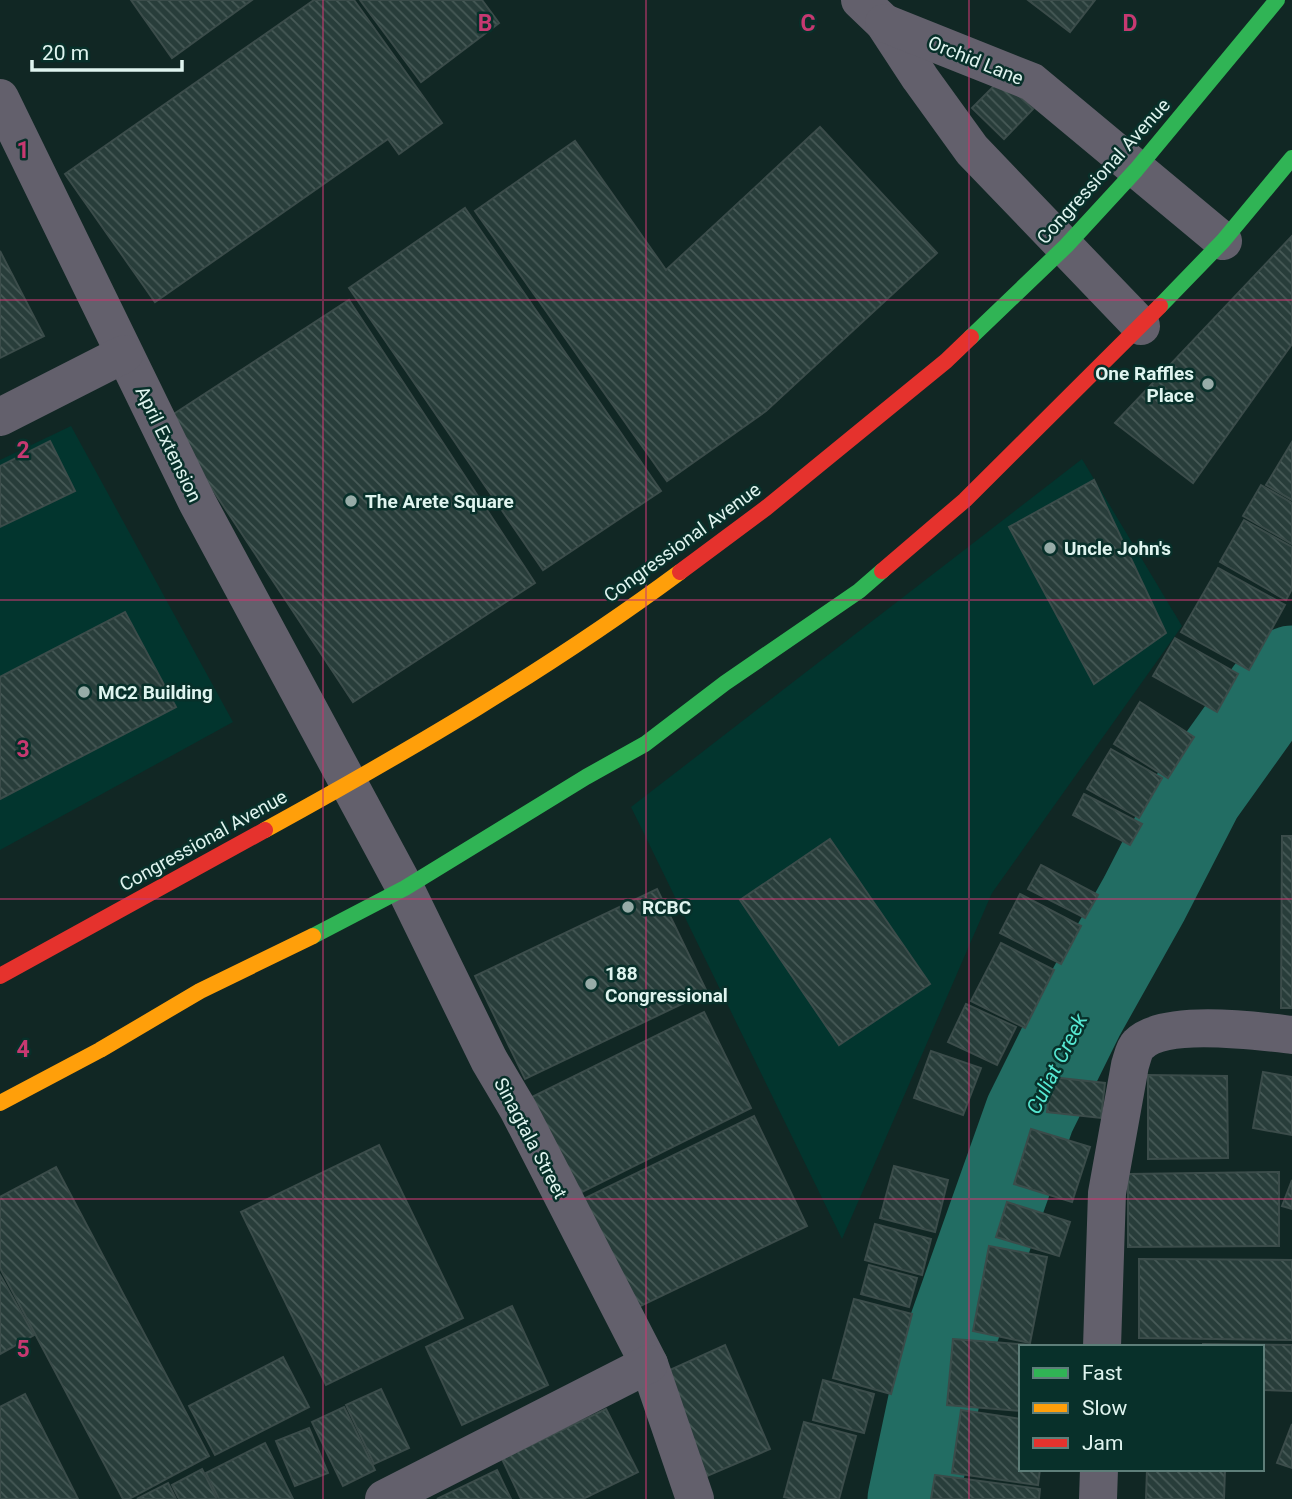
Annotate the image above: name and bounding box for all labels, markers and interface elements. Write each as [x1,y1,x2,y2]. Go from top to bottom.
text: B [478,10,492,37]
text: C [800,10,816,37]
text: D [1123,10,1137,37]
scale bar [32,28,182,72]
street label: Orchid Lane [925,31,1027,90]
text: 20 m [42,41,89,65]
street label: Congressional Avenue [1032,94,1175,249]
text: 1 [16,137,30,164]
place label: One Raffles Place [1095,362,1194,407]
marker: One Raffles Place [1200,376,1216,392]
street label: April Extension [131,382,207,506]
text: 2 [16,437,30,464]
street label: Congressional Avenue [599,478,765,607]
place label: The Arete Square [365,490,514,513]
marker: The Arete Square [343,493,359,509]
place label: Uncle John's [1064,537,1171,560]
marker: Uncle John's [1042,540,1058,556]
place label: MC2 Building [98,681,213,704]
marker: MC2 Building [76,684,92,700]
text: 3 [16,736,30,763]
street label: Congressional Avenue [115,785,291,896]
place label: RCBC [642,896,691,919]
marker: RCBC [620,899,636,915]
place label: 188 Congressional [605,962,728,1007]
marker: 188 Congressional [583,976,599,992]
water label: Culiat Creek [1022,1009,1093,1118]
text: 4 [16,1036,30,1063]
street label: Sinagtala Street [489,1074,572,1203]
text: 5 [16,1336,30,1363]
legend [1019,1345,1264,1471]
text: Fast [1082,1361,1123,1385]
text: Slow [1082,1396,1128,1420]
text: Jam [1082,1431,1123,1455]

